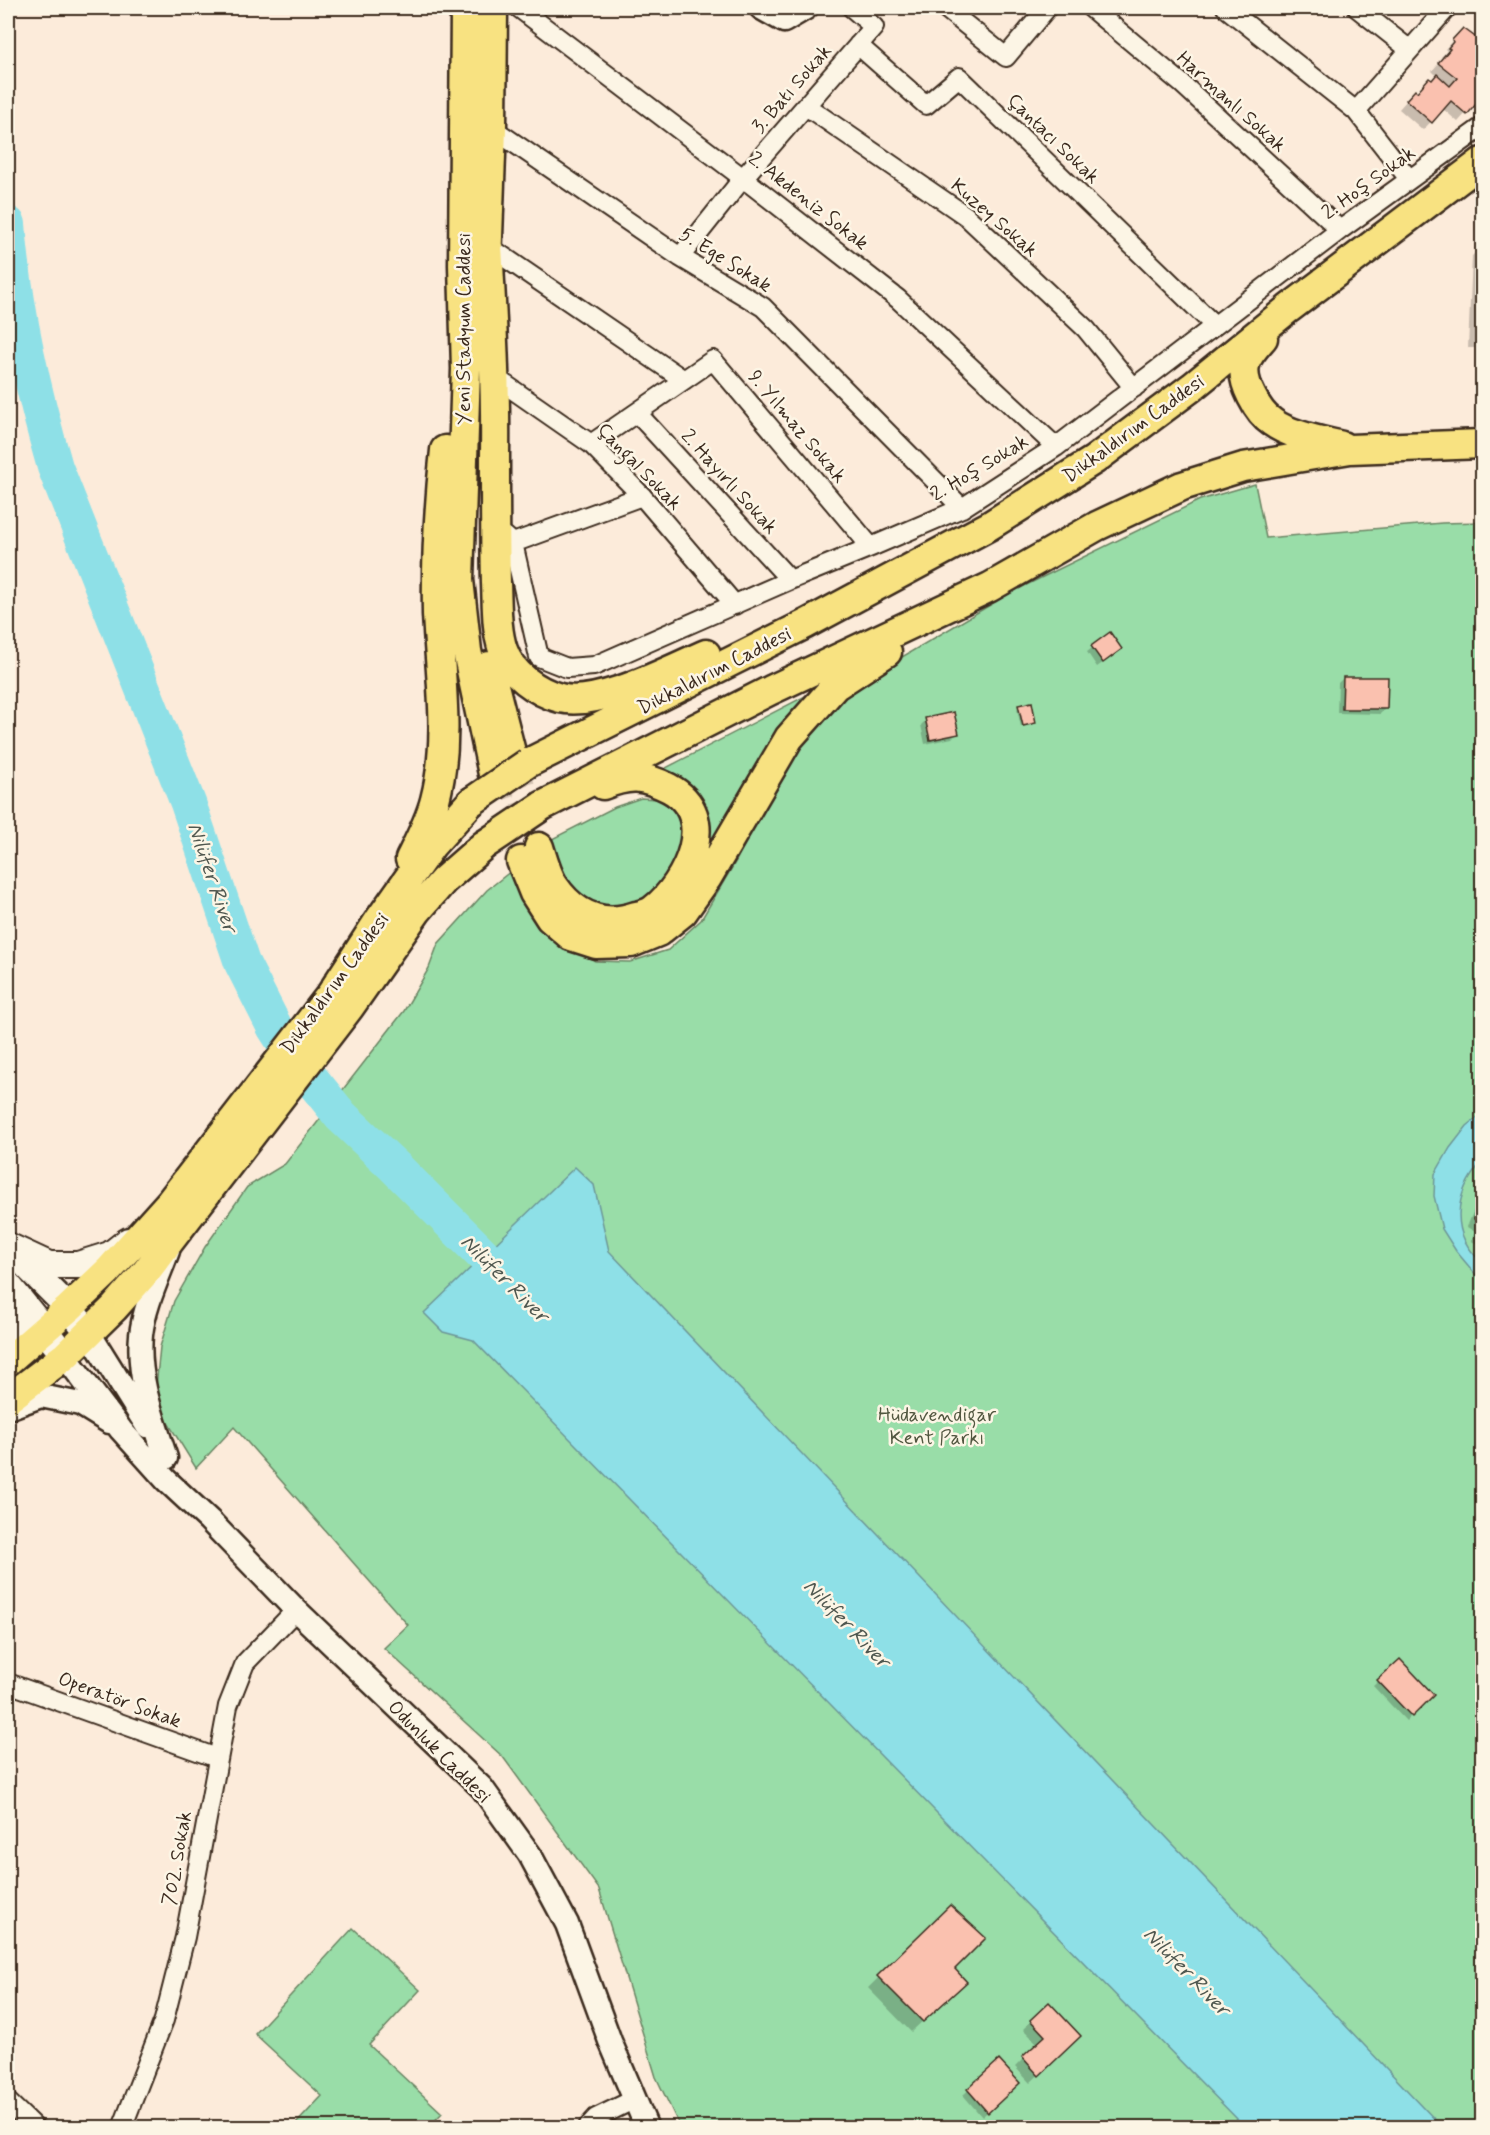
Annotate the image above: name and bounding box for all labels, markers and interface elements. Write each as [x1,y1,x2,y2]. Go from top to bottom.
street label: 3. Batı Sokak [746,39,838,139]
street label: Harmanlı Sokak [1170,45,1292,159]
street label: Çantacı Sokak [1001,88,1105,190]
street label: 2. Hoş Sokak [1317,140,1421,226]
street label: 2. Akdeniz Sokak [742,146,874,257]
street label: Kuzey Sokak [944,173,1044,264]
street label: 5. Ege Sokak [674,221,777,299]
street label: Yeni Stadyum Caddesi [451,233,478,425]
street label: 9. Yılmaz Sokak [741,365,852,489]
street label: Dikkaldırım Caddesi [1058,369,1210,490]
street label: Çangal Sokak [589,417,688,518]
street label: 2. Hayırlı Sokak [674,423,784,541]
street label: 2. Hoş Sokak [926,428,1034,508]
street label: Dikkaldırım Caddesi [633,621,796,722]
water label: Nilüfer River [180,819,245,939]
street label: Dikkaldırım Caddesi [275,908,396,1060]
water label: Nilüfer River [454,1229,557,1331]
park label: Hüdavendigar Kent Parkı [878,1402,997,1452]
water label: Nilüfer River [797,1573,898,1677]
street label: Operatör Sokak [54,1666,185,1735]
street label: Odunluk Caddesi [381,1694,497,1810]
street label: 702. Sokak [156,1809,199,1908]
water label: Nilüfer River [1137,1921,1238,2025]

